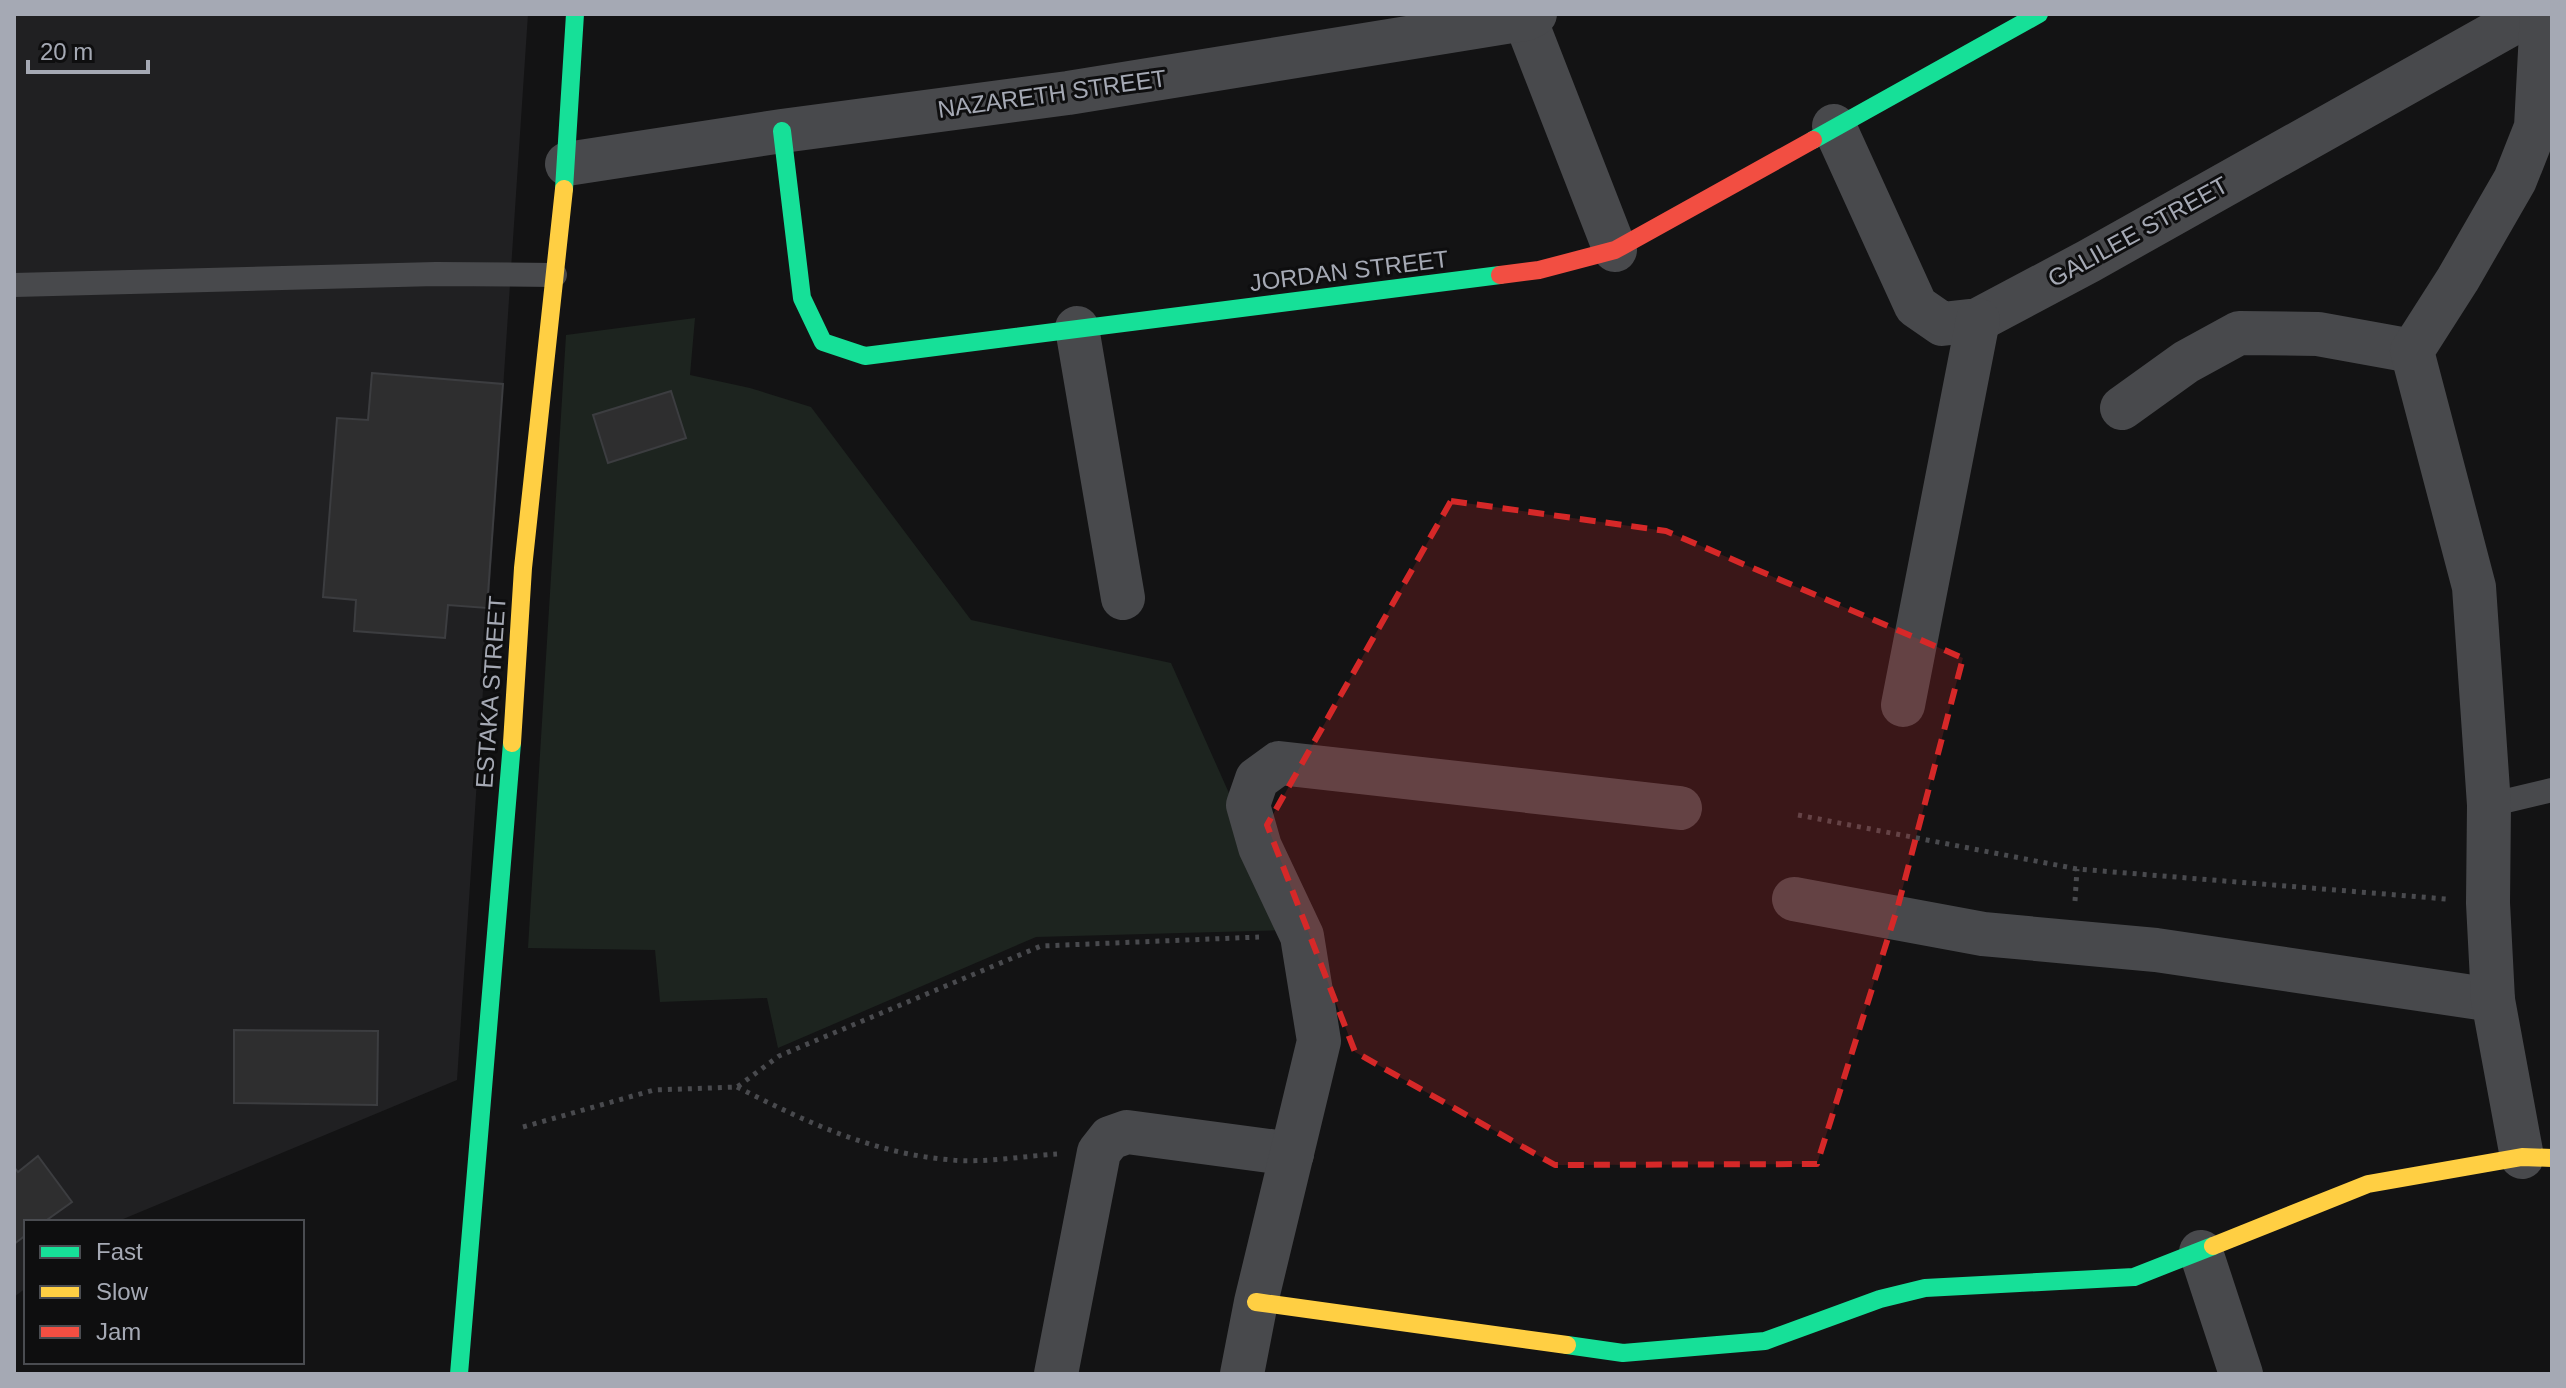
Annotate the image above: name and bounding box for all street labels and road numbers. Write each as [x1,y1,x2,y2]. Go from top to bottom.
street label: NAZARETH STREET [936,64,1168,123]
street label: GALILEE STREET [2043,171,2233,292]
street label: JORDAN STREET [1248,245,1450,296]
street label: ESTAKA STREET [470,594,511,789]

